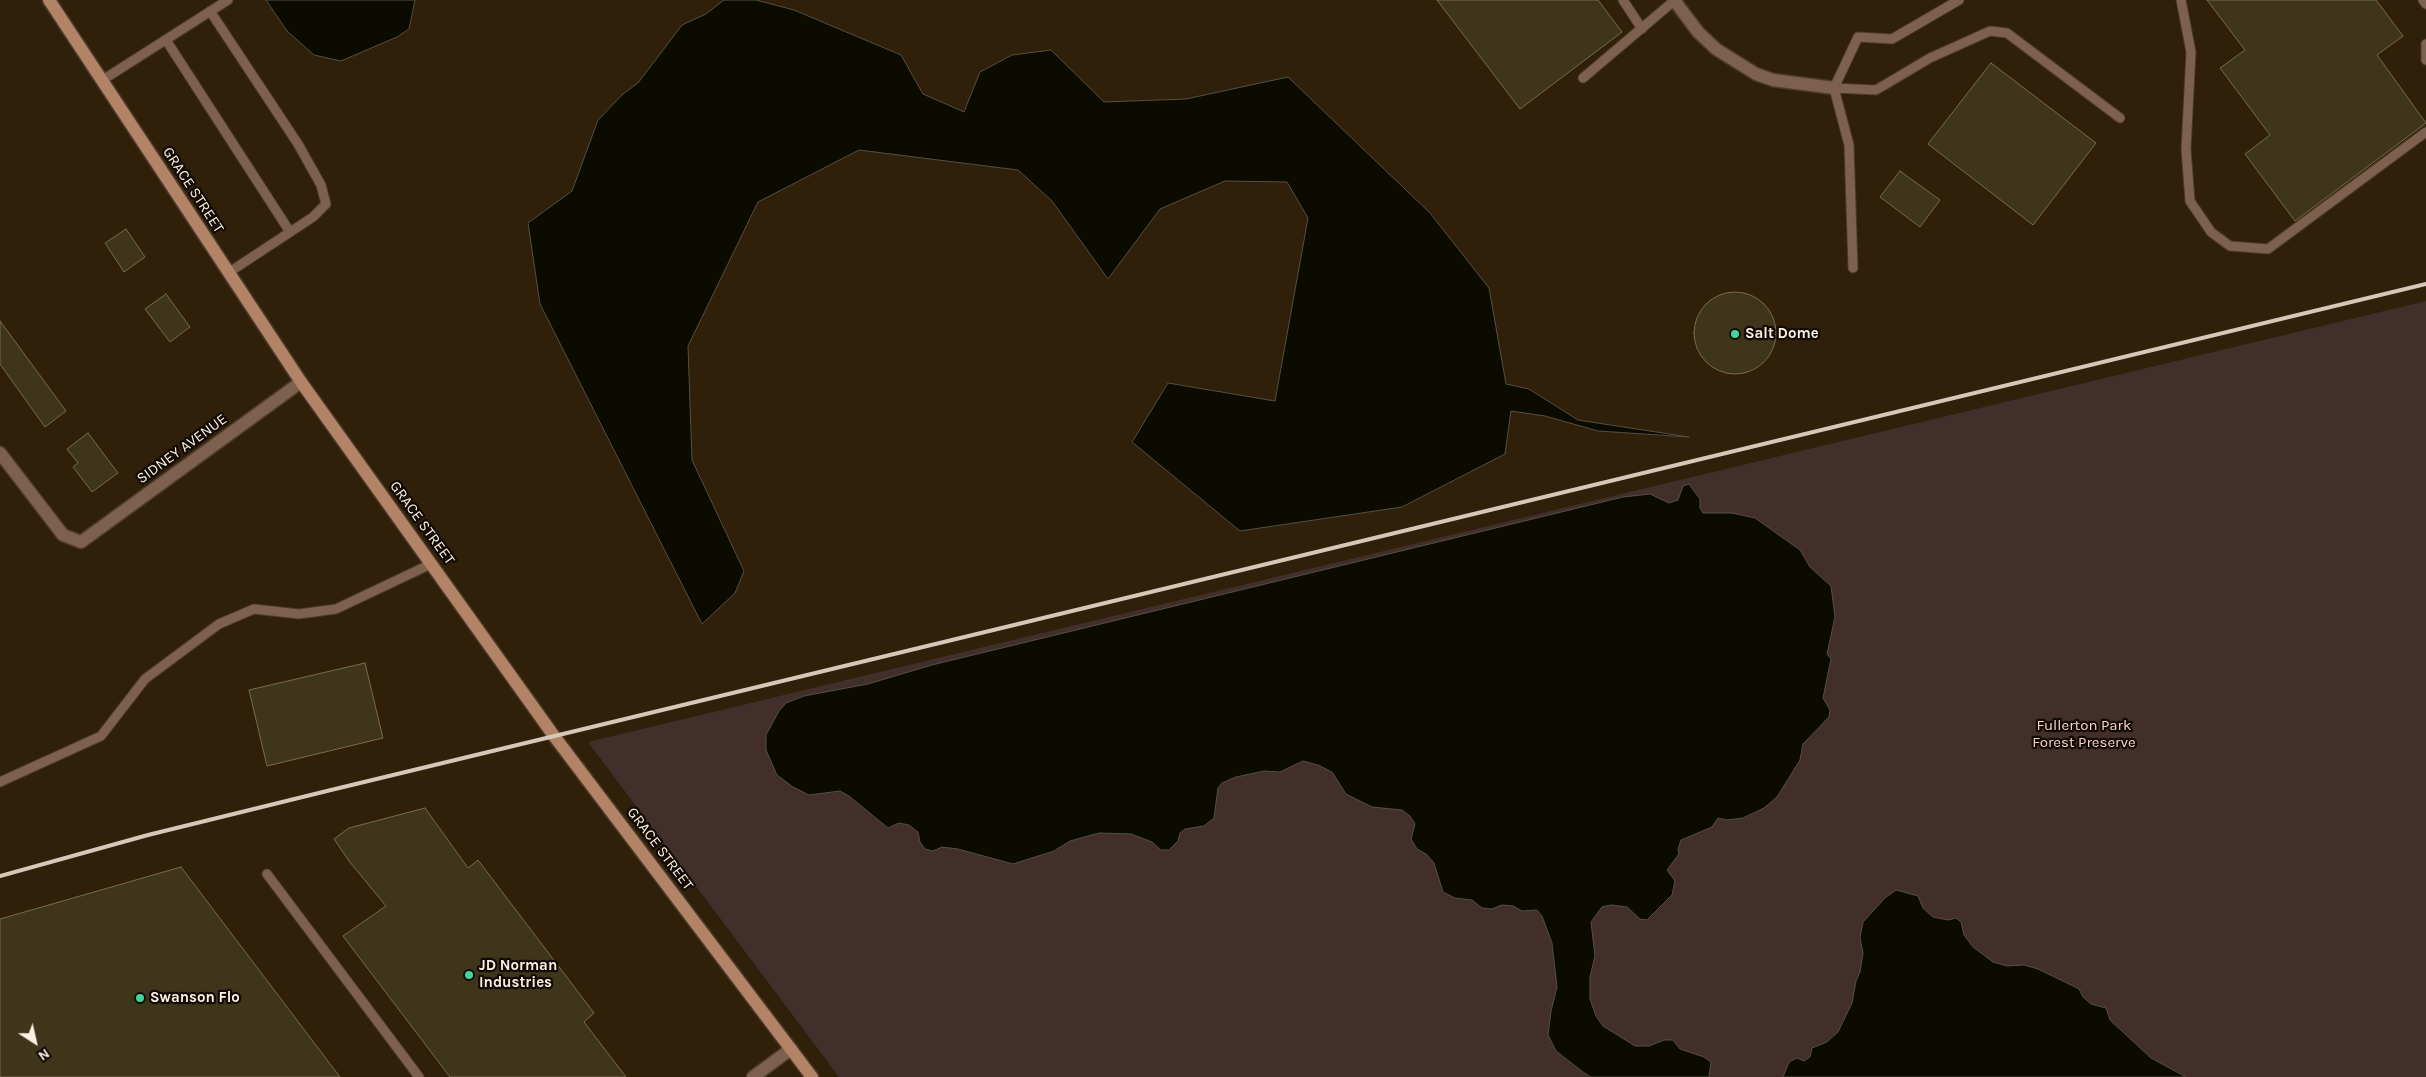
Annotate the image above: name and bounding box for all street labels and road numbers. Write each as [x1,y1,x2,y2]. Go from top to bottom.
street label: GRACE STREET [159,144,227,236]
street label: SIDNEY AVENUE [133,410,231,488]
street label: GRACE STREET [386,478,458,568]
street label: GRACE STREET [623,804,697,894]

